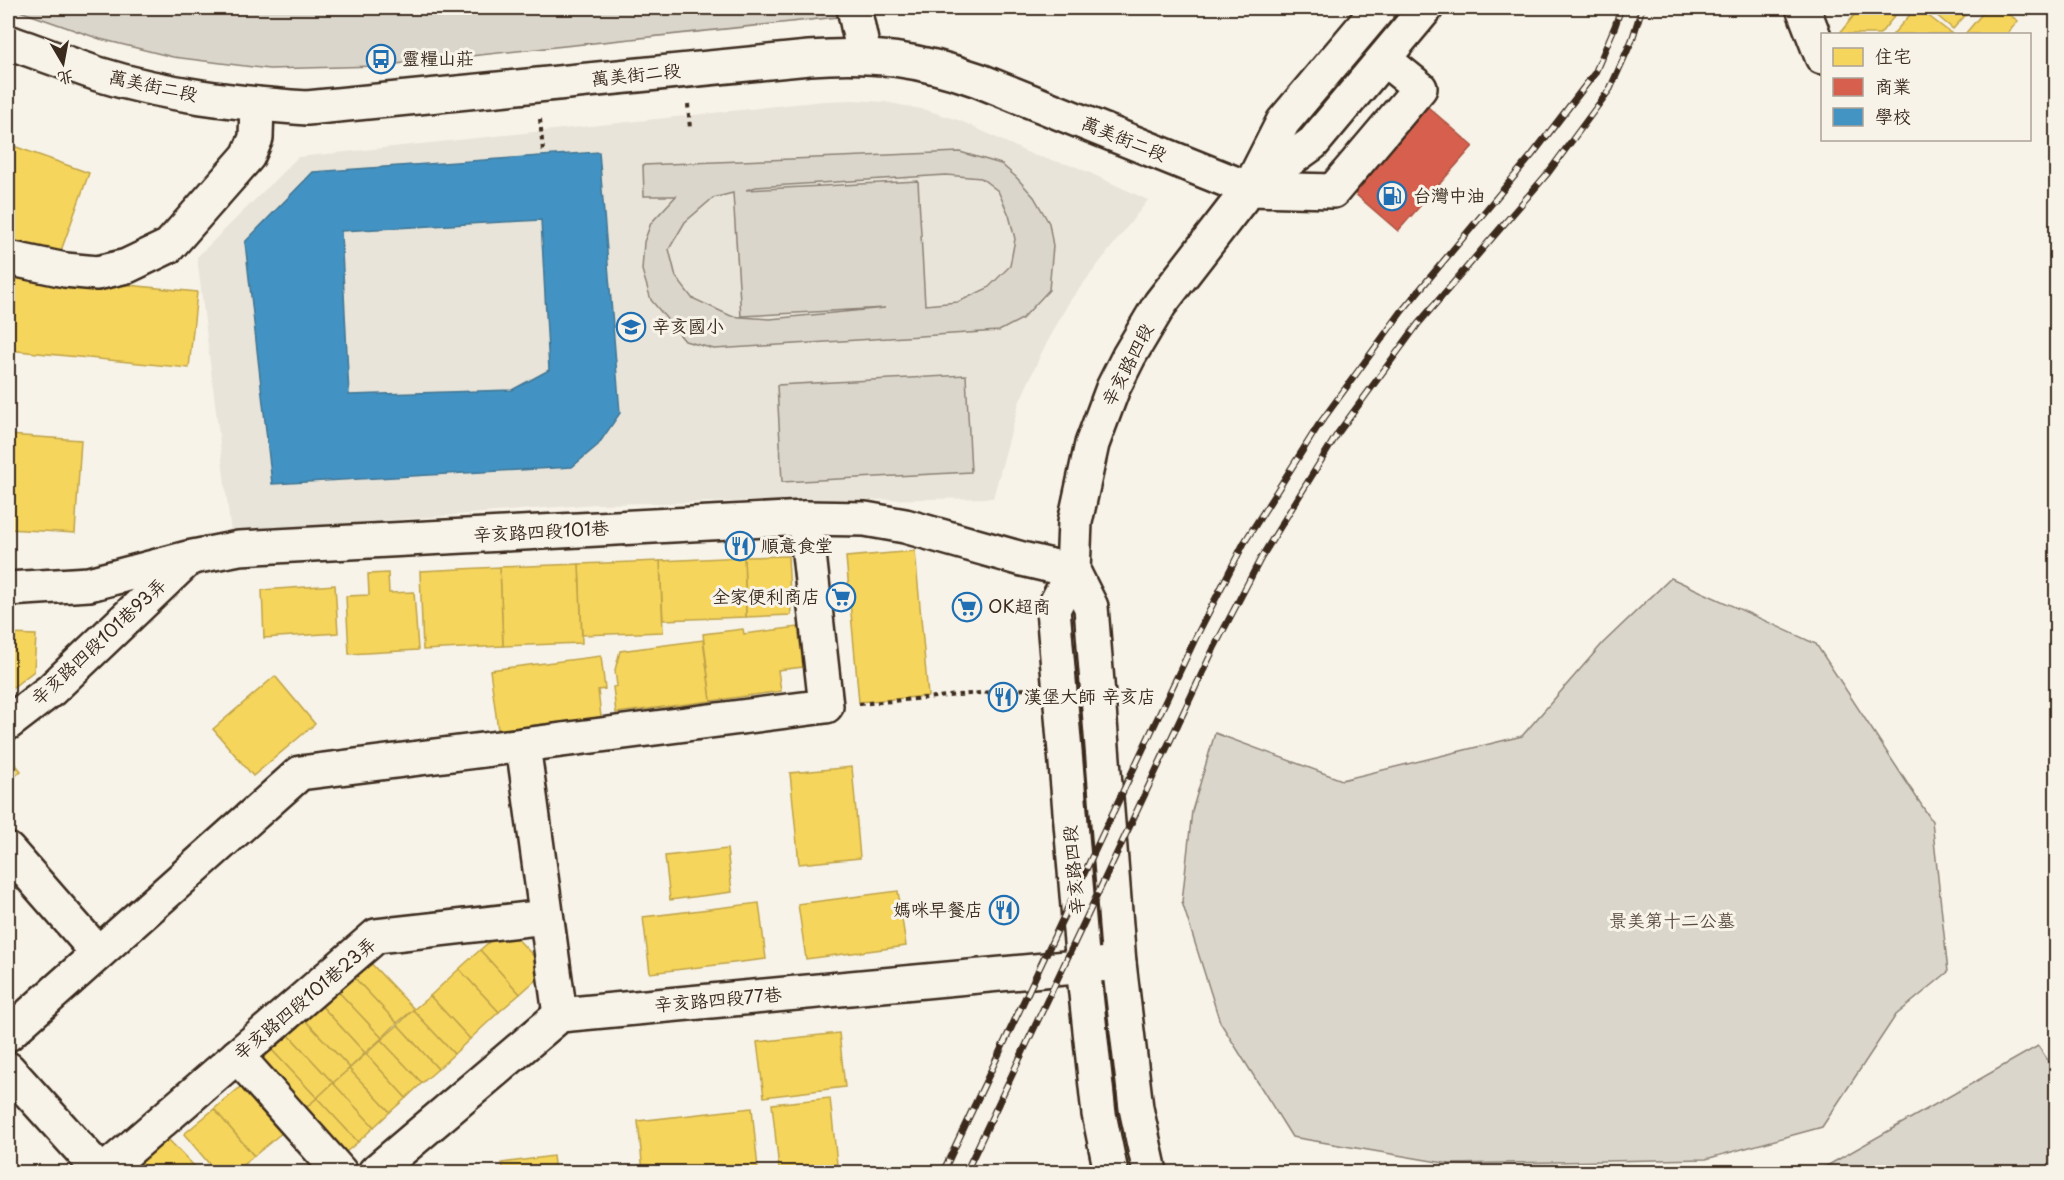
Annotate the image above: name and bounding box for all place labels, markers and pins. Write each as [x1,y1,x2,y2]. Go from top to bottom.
bus stop icon: 靈糧山莊 [365,43,397,75]
place label: 靈糧山莊 [402,44,474,71]
fuel station icon: 台灣中油 [1376,180,1408,212]
place label: 台灣中油 [1413,181,1485,208]
school or university icon: 辛亥國小 [615,311,647,343]
place label: 辛亥國小 [652,312,724,339]
restaurant icon: 順意食堂 [724,530,756,562]
place label: 順意食堂 [761,531,833,558]
supermarket icon: 全家便利商店 [825,581,857,613]
place label: 全家便利商店 [712,582,820,609]
supermarket icon: OK超商 [951,591,983,623]
place label: OK超商 [988,592,1051,619]
restaurant icon: 漢堡大師 辛亥店 [987,681,1019,713]
place label: 漢堡大師 辛亥店 [1024,682,1156,709]
restaurant icon: 媽咪早餐店 [988,894,1020,926]
place label: 媽咪早餐店 [893,895,983,922]

